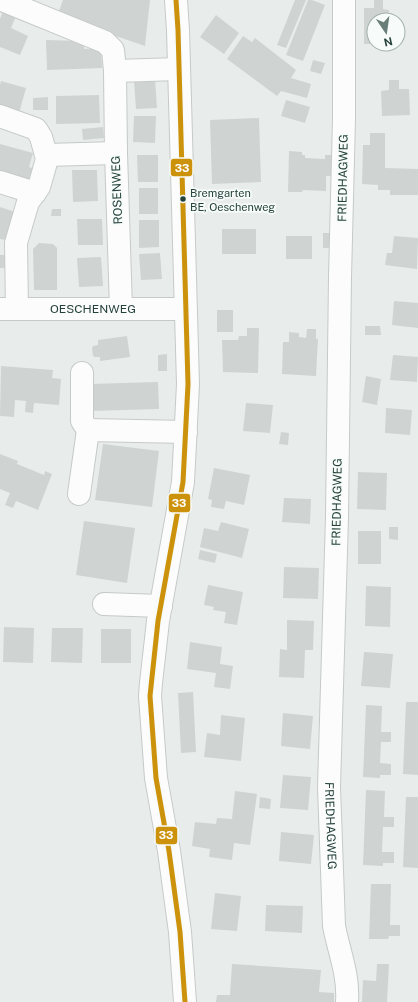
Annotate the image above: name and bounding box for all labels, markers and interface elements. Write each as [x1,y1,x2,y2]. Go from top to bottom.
north arrow [366,12,406,52]
text: N [383,35,394,49]
street label: FRIEDHAGWEG [335,134,351,222]
street label: ROSENWEG [109,155,125,225]
line badge: 33 [170,158,193,177]
text: 33 [175,162,189,174]
place label: Bremgarten BE, Oeschenweg [190,187,275,213]
marker: Bremgarten BE, Oeschenweg [178,194,188,204]
street label: OESCHENWEG [50,302,136,316]
street label: FRIEDHAGWEG [329,458,345,546]
line badge: 33 [168,493,191,513]
text: 33 [172,497,186,509]
street label: FRIEDHAGWEG [322,782,339,870]
line badge: 33 [155,826,178,845]
text: 33 [159,829,173,841]

